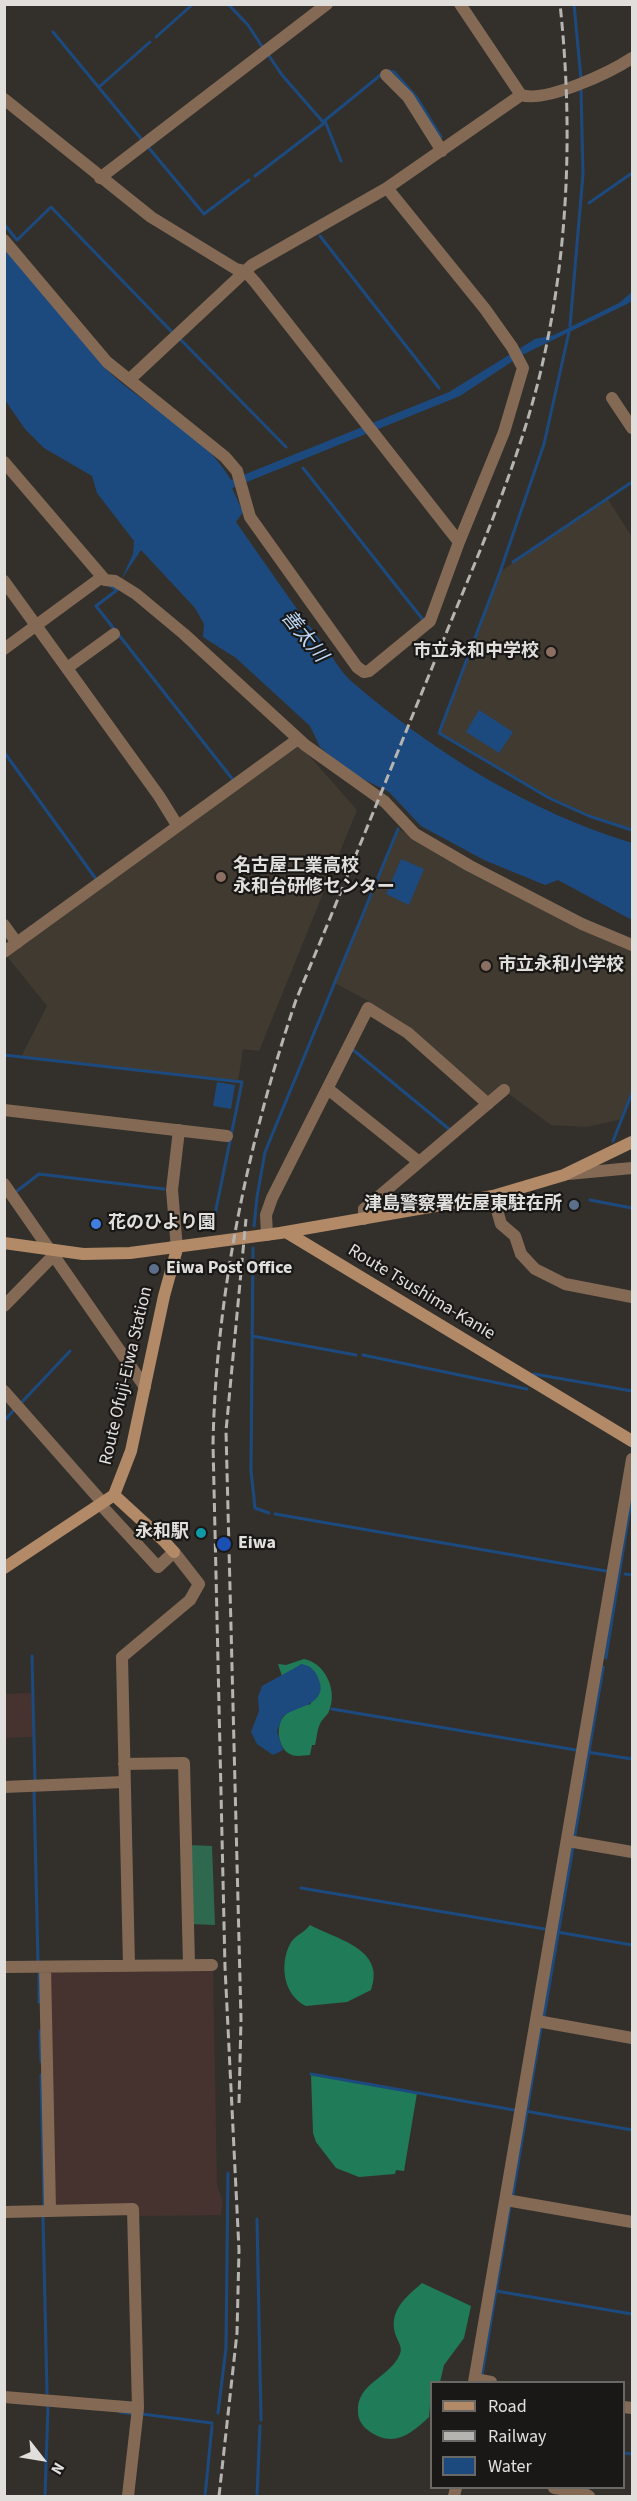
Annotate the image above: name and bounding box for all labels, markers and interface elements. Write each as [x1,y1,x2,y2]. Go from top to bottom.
water label: 善太川 [275,606,331,668]
place label: 市立永和中学校 [413,641,539,663]
marker: 市立永和中学校 [544,645,558,659]
place label: 名古屋工業高校 永和台研修センター [233,856,395,898]
marker: 名古屋工業高校 永和台研修センター [214,870,228,884]
place label: 市立永和小学校 [498,955,624,977]
marker: 市立永和小学校 [479,959,493,973]
place label: 津島警察署佐屋東駐在所 [364,1194,562,1216]
marker: 津島警察署佐屋東駐在所 [567,1198,581,1212]
place label: 花のひより園 [108,1213,216,1235]
marker: 花のひより園 [89,1217,103,1231]
street label: Route Tsushima-Kanie [343,1240,499,1346]
place label: Eiwa Post Office [166,1258,292,1280]
marker: Eiwa Post Office [147,1262,161,1276]
street label: Route Ofuji-Eiwa Station [96,1285,158,1467]
place label: 永和駅 [135,1522,189,1544]
marker: 永和駅 [194,1526,208,1540]
place label: Eiwa [238,1533,276,1555]
marker: Eiwa [215,1535,233,1553]
legend [430,2381,625,2489]
text: Road [488,2394,527,2419]
text: Railway [488,2424,547,2449]
north arrow [12,2429,72,2489]
text: Water [488,2454,532,2479]
text: N [45,2458,70,2478]

